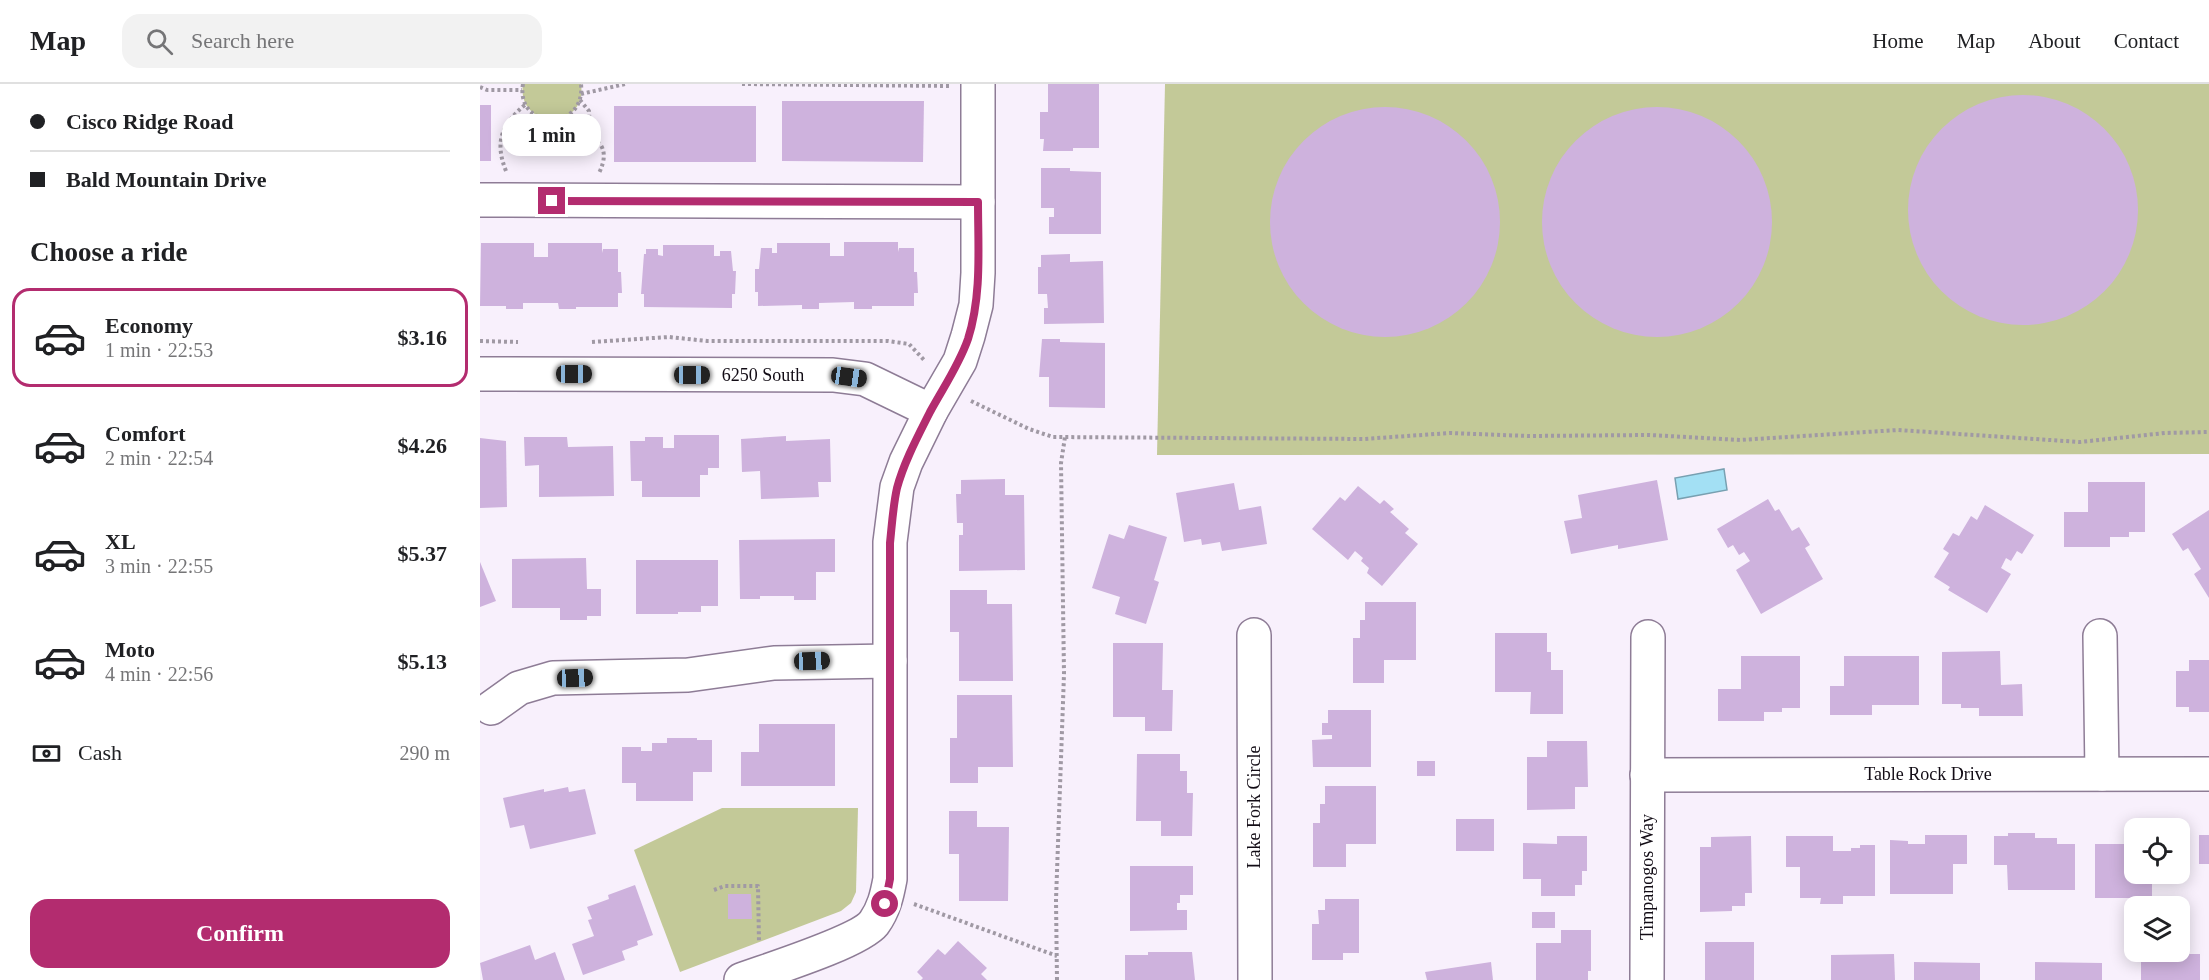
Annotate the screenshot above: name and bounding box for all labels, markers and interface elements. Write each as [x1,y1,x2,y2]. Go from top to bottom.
search box [122,14,542,68]
text: Map [30,25,86,56]
icon: search [143,25,176,58]
text: Search here [191,28,294,53]
text: Home [1872,29,1924,53]
text: Map [1957,29,1995,53]
text: About [2028,29,2081,53]
text: Contact [2114,29,2179,53]
text: Cisco Ridge Road [66,109,233,134]
callout: 1 min [502,114,602,156]
text: 1 min [527,124,576,146]
text: Bald Mountain Drive [66,167,266,192]
route end [538,187,565,214]
text: Choose a ride [30,237,188,267]
icon: car [33,311,87,365]
text: Economy [105,313,193,338]
text: $3.16 [398,325,447,350]
text: 1 min · 22:53 [105,339,213,361]
car [556,365,592,383]
street label: 6250 South [722,365,804,385]
car [674,366,710,384]
car [830,366,868,388]
icon: car [33,419,87,473]
text: Comfort [105,421,186,446]
text: $4.26 [398,433,447,458]
text: 2 min · 22:54 [105,447,213,469]
icon: car [33,527,87,581]
text: XL [105,529,136,554]
text: $5.37 [398,541,447,566]
text: 3 min · 22:55 [105,555,213,577]
icon: car [33,635,87,689]
text: Moto [105,637,155,662]
text: $5.13 [398,649,447,674]
car [794,651,830,671]
text: 4 min · 22:56 [105,663,213,685]
car [557,668,593,688]
icon: cash [30,737,63,770]
text: Cash [78,740,122,765]
text: 290 m [399,742,450,764]
street label: Lake Fork Circle [1244,746,1264,868]
street label: Table Rock Drive [1864,764,1992,784]
street label: Timpanogos Way [1637,814,1657,940]
map controls [2124,818,2190,962]
button: locate [2124,818,2190,884]
route start [871,890,898,917]
button: layers [2124,896,2190,962]
button: Confirm [30,899,450,968]

